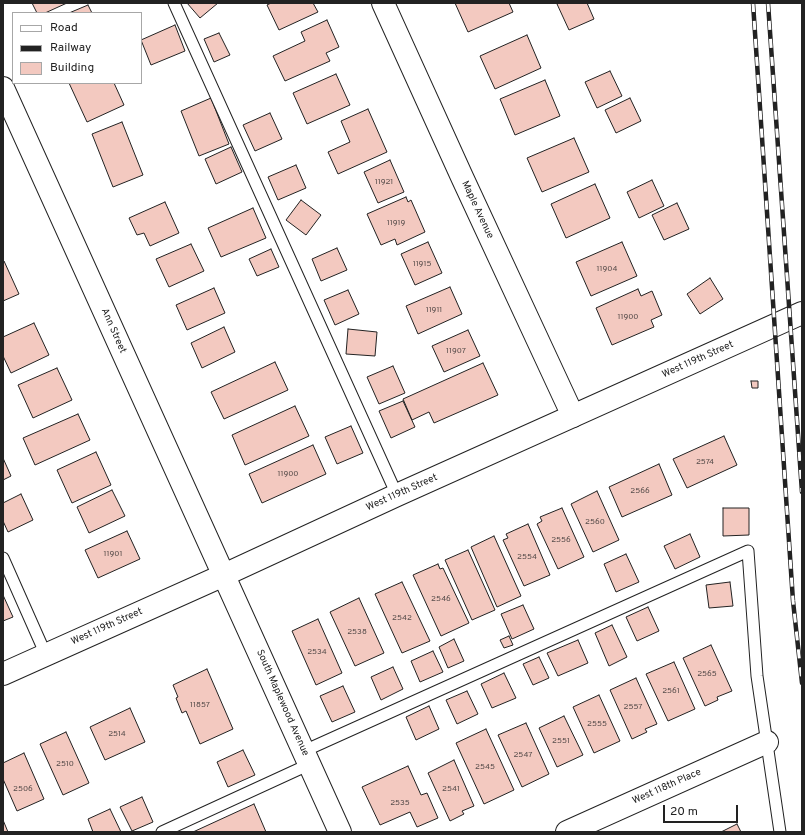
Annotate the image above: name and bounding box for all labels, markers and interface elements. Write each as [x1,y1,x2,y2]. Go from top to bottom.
legend [12,12,142,84]
text: Road [50,20,78,36]
text: Railway [50,40,91,56]
text: Building [50,60,94,76]
house number: 11921 [375,177,393,187]
street label: Maple Avenue [458,179,496,241]
house number: 11919 [387,218,405,228]
house number: 11915 [413,259,431,269]
house number: 11904 [597,264,617,274]
house number: 11911 [426,305,442,315]
street label: Ann Street [98,307,128,355]
house number: 11900 [618,312,638,322]
street label: West 119th Street [661,339,735,381]
house number: 11907 [446,346,466,356]
house number: 2574 [696,457,714,467]
house number: 11900 [278,469,298,479]
street label: West 119th Street [365,472,439,514]
house number: 2566 [630,486,650,496]
house number: 2560 [585,517,605,527]
house number: 2556 [551,535,571,545]
house number: 11901 [104,549,122,559]
house number: 2554 [517,552,537,562]
house number: 2546 [431,594,451,604]
street label: West 119th Street [70,606,144,648]
house number: 2542 [392,613,412,623]
house number: 2538 [347,627,367,637]
house number: 2534 [307,647,327,657]
street label: South Maplewood Avenue [253,648,311,758]
house number: 2565 [697,669,717,679]
house number: 2561 [662,686,680,696]
house number: 11857 [190,700,210,710]
house number: 2557 [624,702,642,712]
house number: 2555 [587,719,607,729]
house number: 2514 [108,729,126,739]
house number: 2551 [552,736,570,746]
house number: 2547 [513,750,533,760]
house number: 2510 [56,759,74,769]
house number: 2545 [475,762,495,772]
street label: West 118th Place [631,766,703,808]
house number: 2506 [13,784,33,794]
house number: 2541 [442,784,460,794]
scale bar [665,797,740,823]
house number: 2535 [390,798,410,808]
text: 20 m [670,804,698,820]

